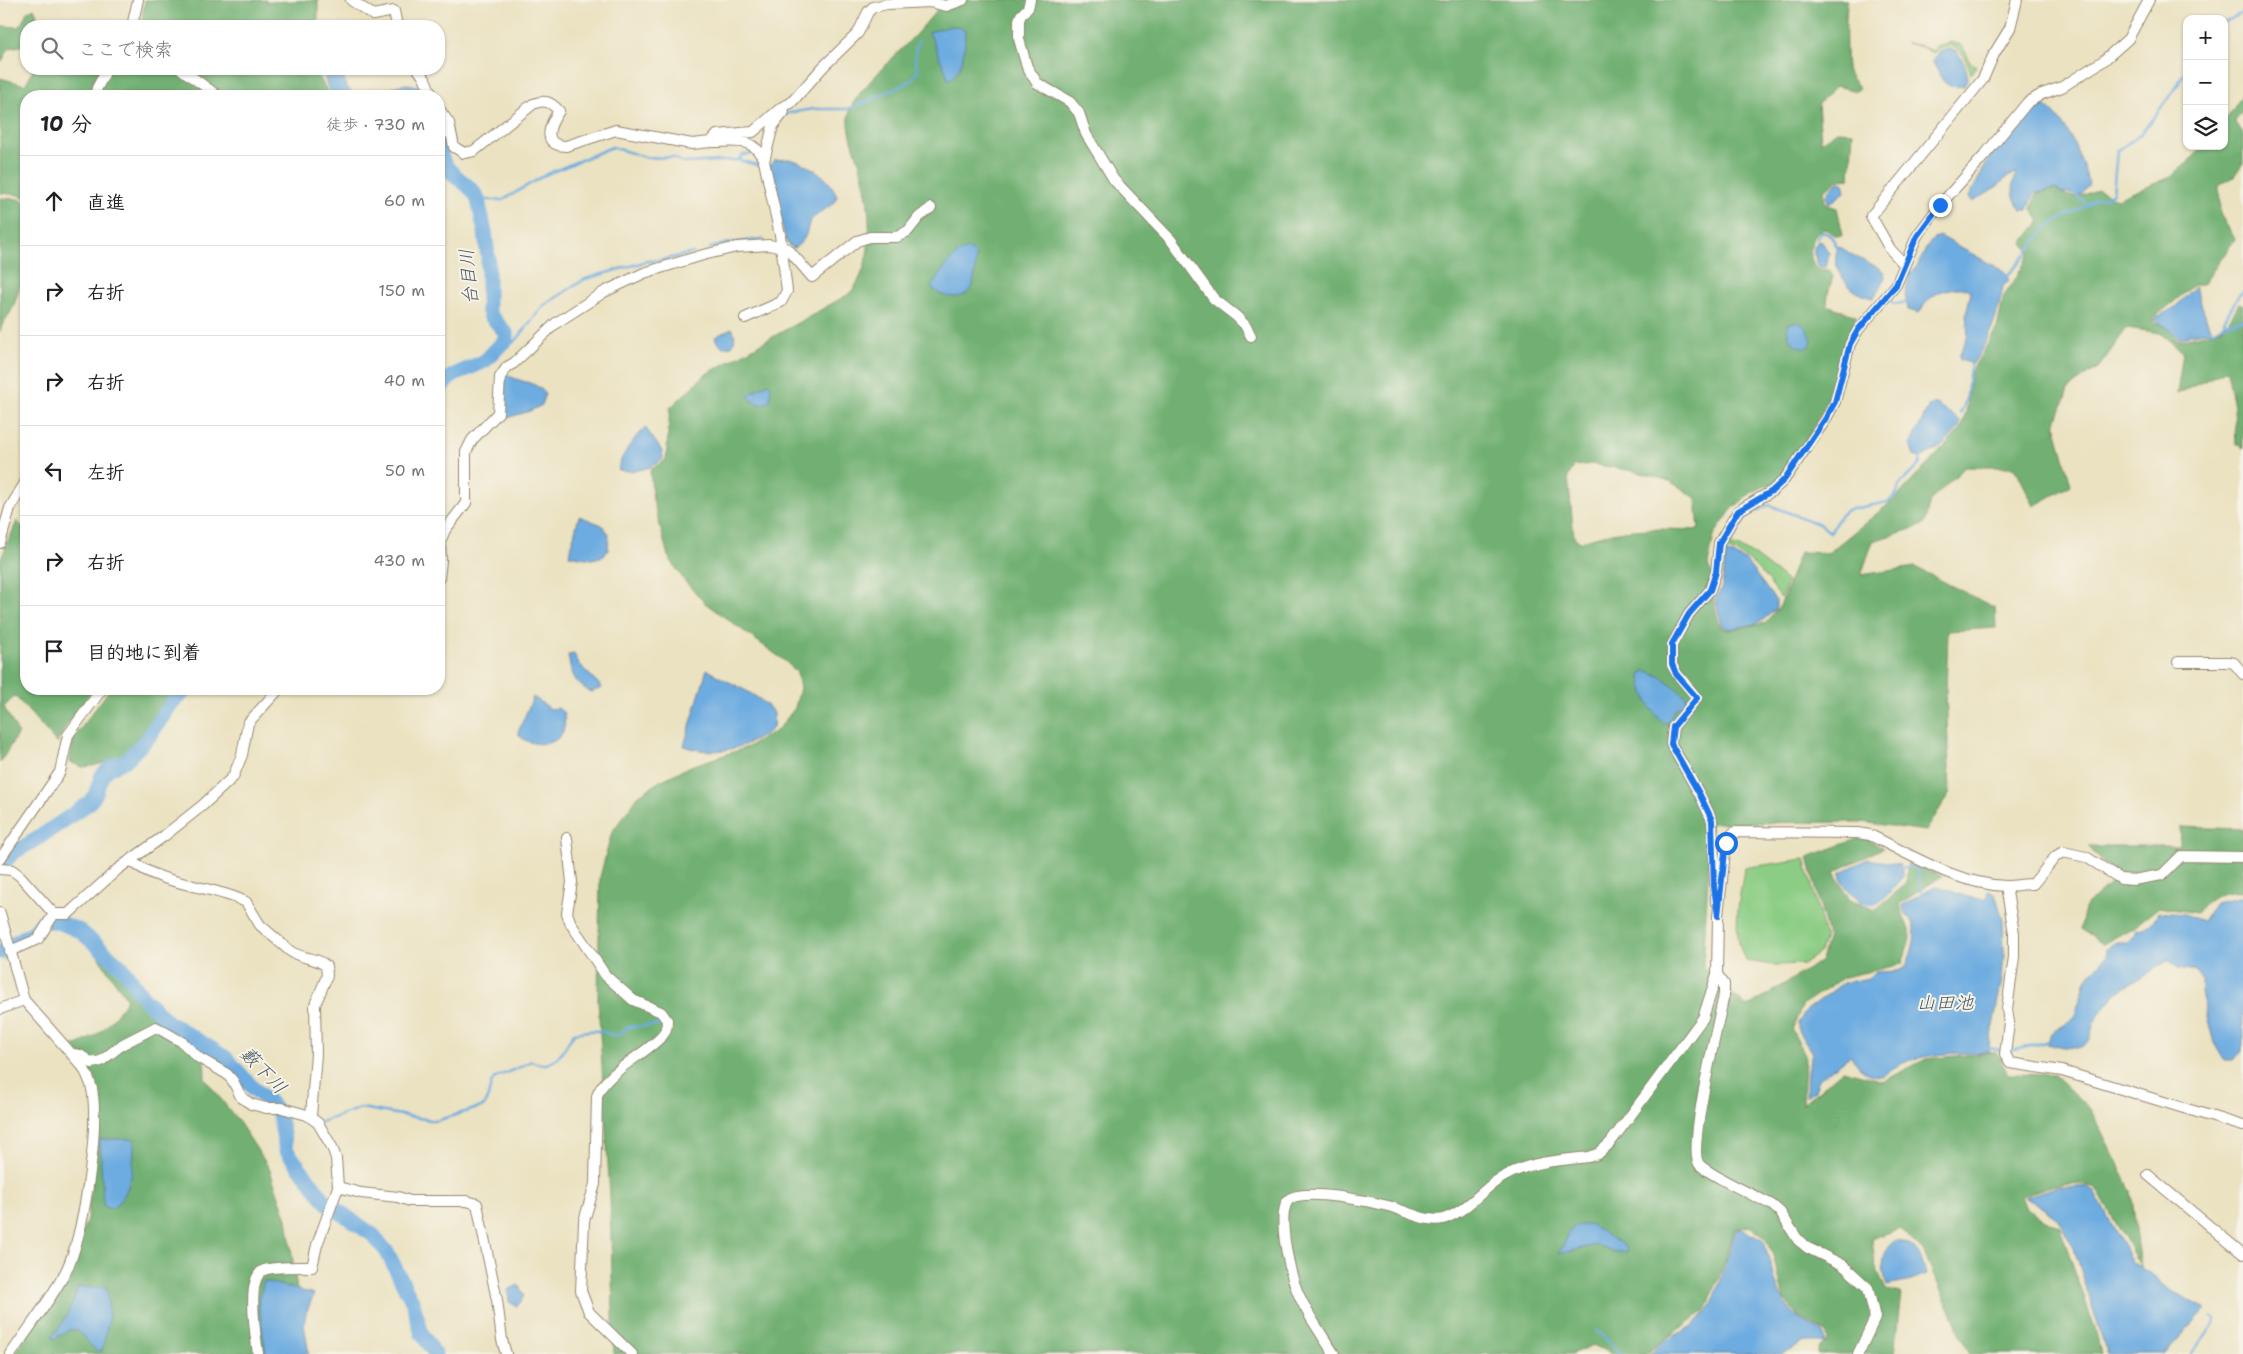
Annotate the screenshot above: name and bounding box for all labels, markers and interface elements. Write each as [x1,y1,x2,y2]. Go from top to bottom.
map controls [2183,15,2228,150]
button: + [2183,15,2228,60]
search box [20,20,445,75]
icon: search [38,34,66,62]
text: ここで検索 [78,37,173,62]
button: − [2183,60,2228,105]
button: layers [2183,105,2228,150]
text: 10 分 [40,110,92,138]
text: 徒歩 · 730 m [326,114,425,135]
icon: ahead [40,187,68,215]
text: 直進 [87,190,125,215]
text: 60 m [384,190,425,211]
route end [1929,194,1952,217]
water label: 台目川 [454,247,483,306]
icon: right [40,277,68,305]
text: 右折 [87,280,125,305]
text: 150 m [378,280,425,301]
icon: right [40,367,68,395]
text: 右折 [87,370,125,395]
text: 40 m [383,370,425,391]
icon: left [40,457,68,485]
text: 左折 [87,460,125,485]
text: 50 m [385,460,425,481]
icon: right [40,547,68,575]
text: 右折 [87,550,125,575]
text: 430 m [374,550,425,571]
icon: arrive [40,637,68,665]
text: 目的地に到着 [87,640,201,665]
route start [1715,832,1738,855]
water label: 山田池 [1916,990,1974,1015]
water label: 藪下川 [235,1041,292,1100]

